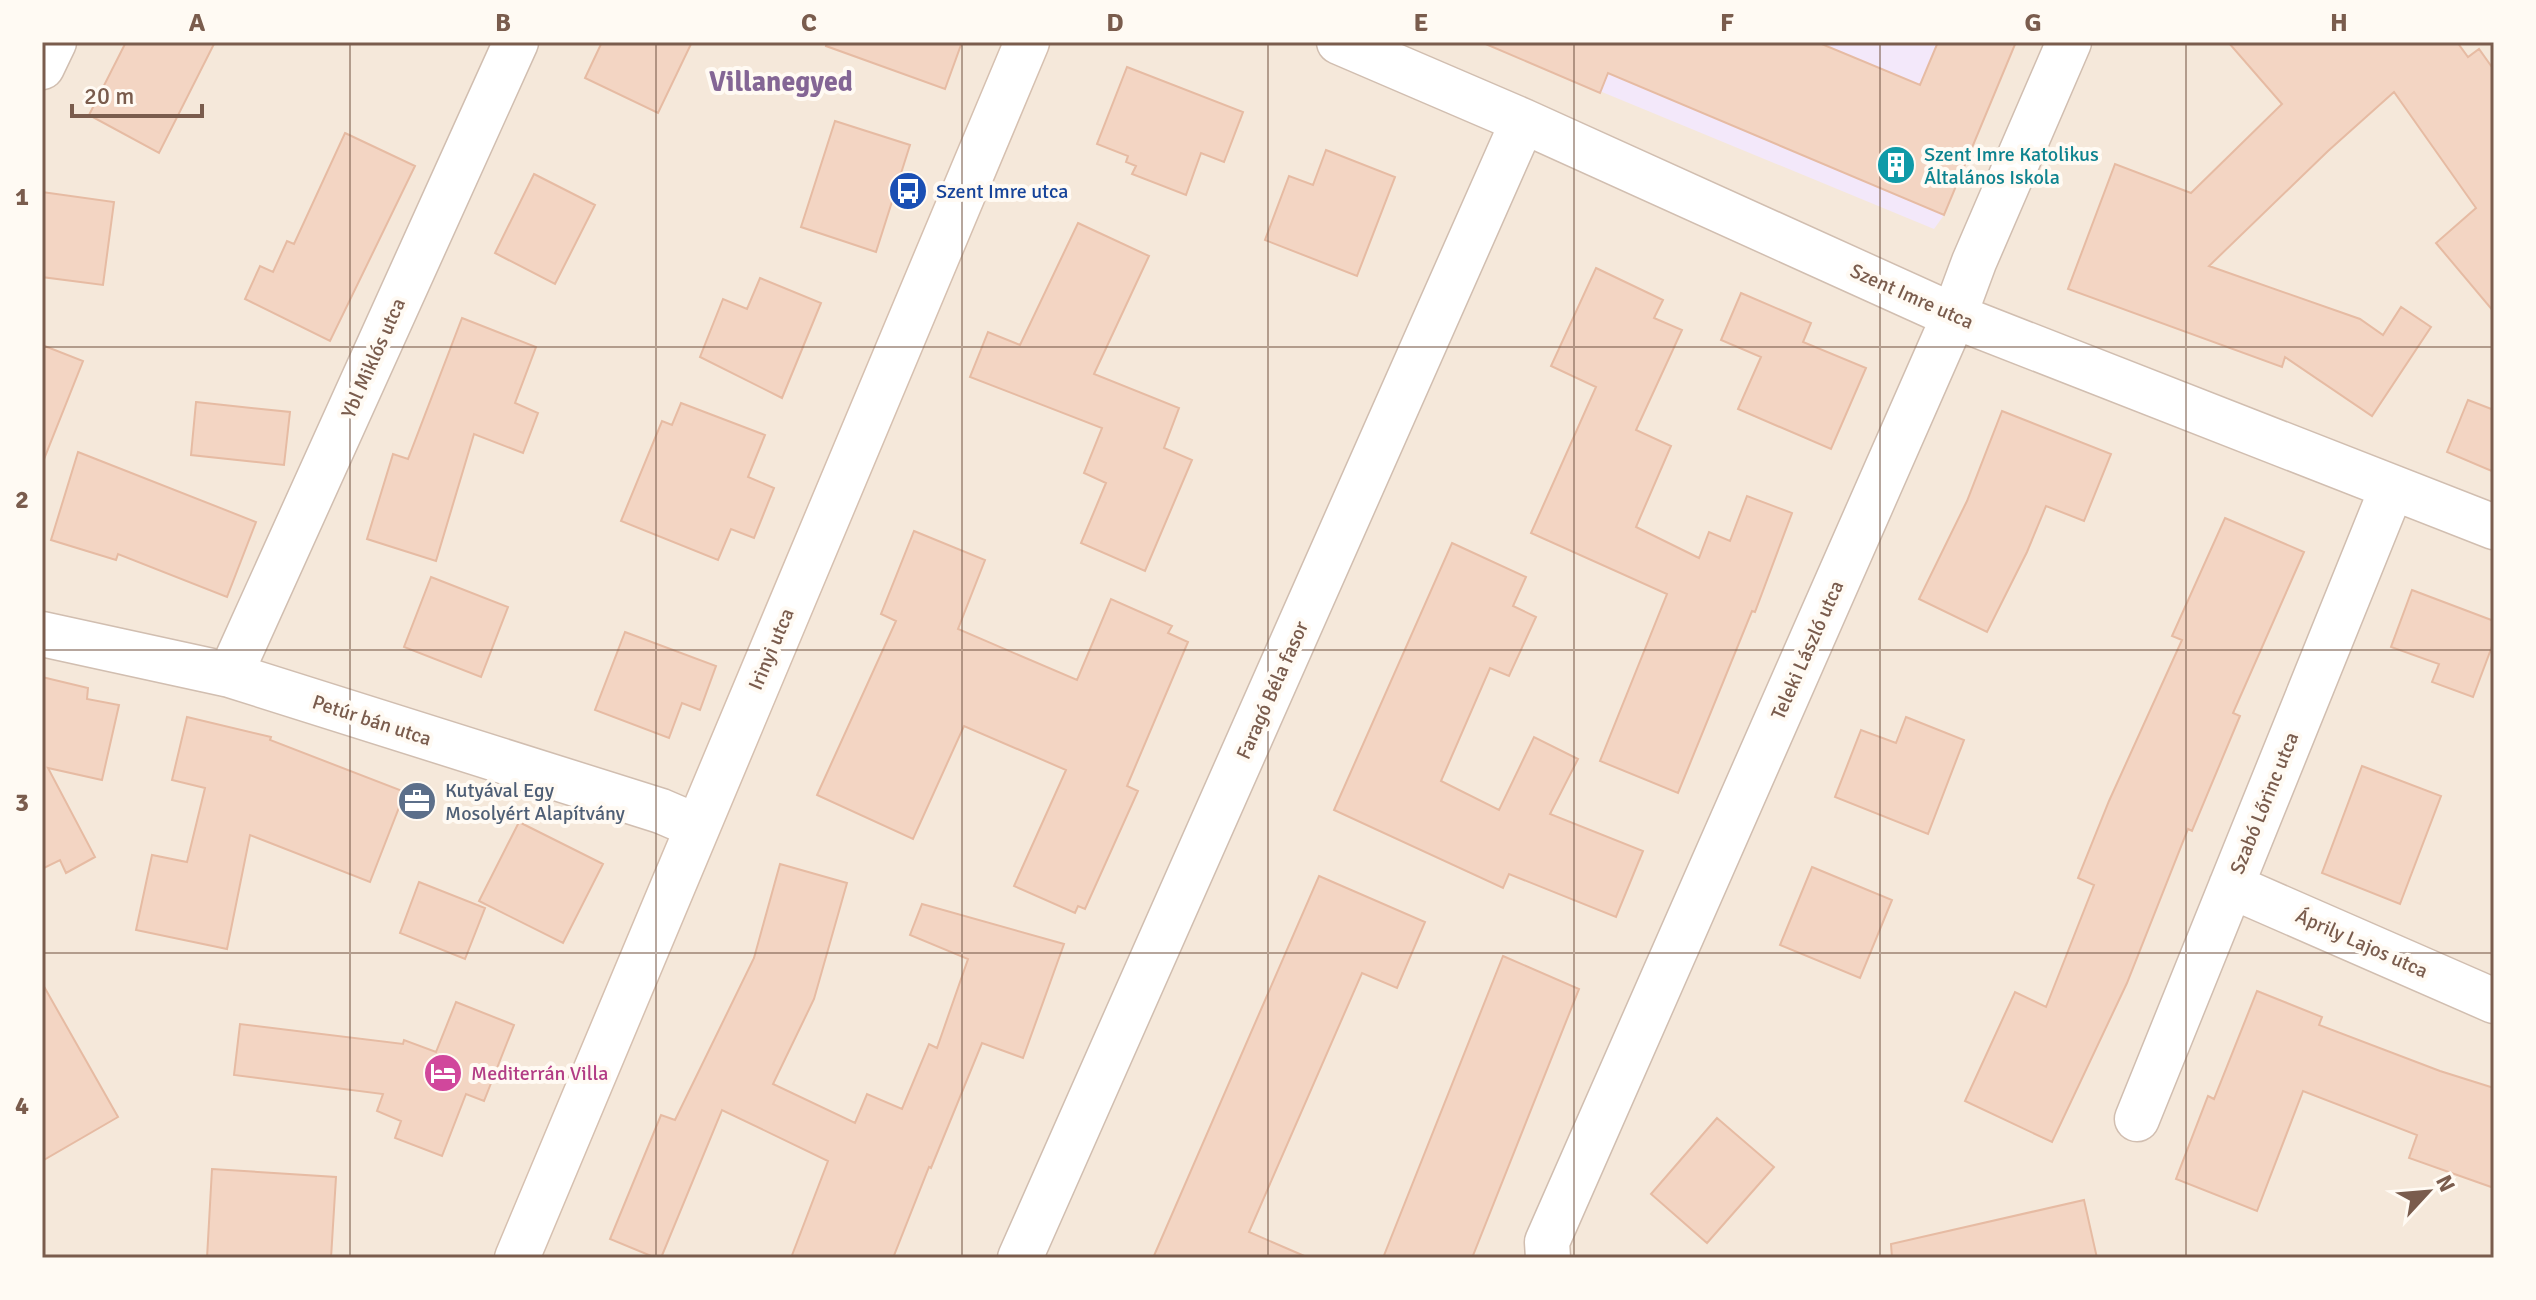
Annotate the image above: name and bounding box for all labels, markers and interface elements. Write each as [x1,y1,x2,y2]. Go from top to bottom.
text: A [189,7,206,39]
text: B [495,7,511,39]
text: C [801,7,817,39]
text: D [1106,7,1124,39]
text: E [1414,7,1428,39]
text: F [1720,7,1734,39]
text: G [2024,7,2042,39]
text: H [2330,7,2348,39]
district label: Villanegyed [709,65,853,99]
scale bar [72,68,202,118]
text: 20 m [84,81,134,111]
place label: Szent Imre Katolikus Általános Iskola [1924,142,2099,190]
building icon: Szent Imre Katolikus Általános Iskola [1875,144,1917,186]
bus stop icon: Szent Imre utca [887,170,929,212]
place label: Szent Imre utca [936,179,1068,204]
text: 1 [15,181,29,213]
street label: Szent Imre utca [1846,258,1977,335]
street label: Ybl Miklós utca [336,294,411,422]
text: 2 [15,484,29,516]
street label: Teleki László utca [1766,577,1849,724]
street label: Irinyi utca [743,605,800,694]
street label: Faragó Béla fasor [1231,617,1314,763]
street label: Petúr bán utca [309,689,435,751]
street label: Szabó Lőrinc utca [2225,729,2304,878]
place label: Kutyával Egy Mosolyért Alapítvány [445,778,626,826]
office icon: Kutyával Egy Mosolyért Alapítvány [396,780,438,822]
text: 3 [15,787,29,819]
street label: Áprily Lajos utca [2292,903,2432,984]
hotel icon: Mediterrán Villa [422,1052,464,1094]
place label: Mediterrán Villa [471,1061,608,1086]
text: 4 [15,1090,29,1122]
north arrow [2388,1152,2468,1232]
text: N [2430,1171,2461,1196]

